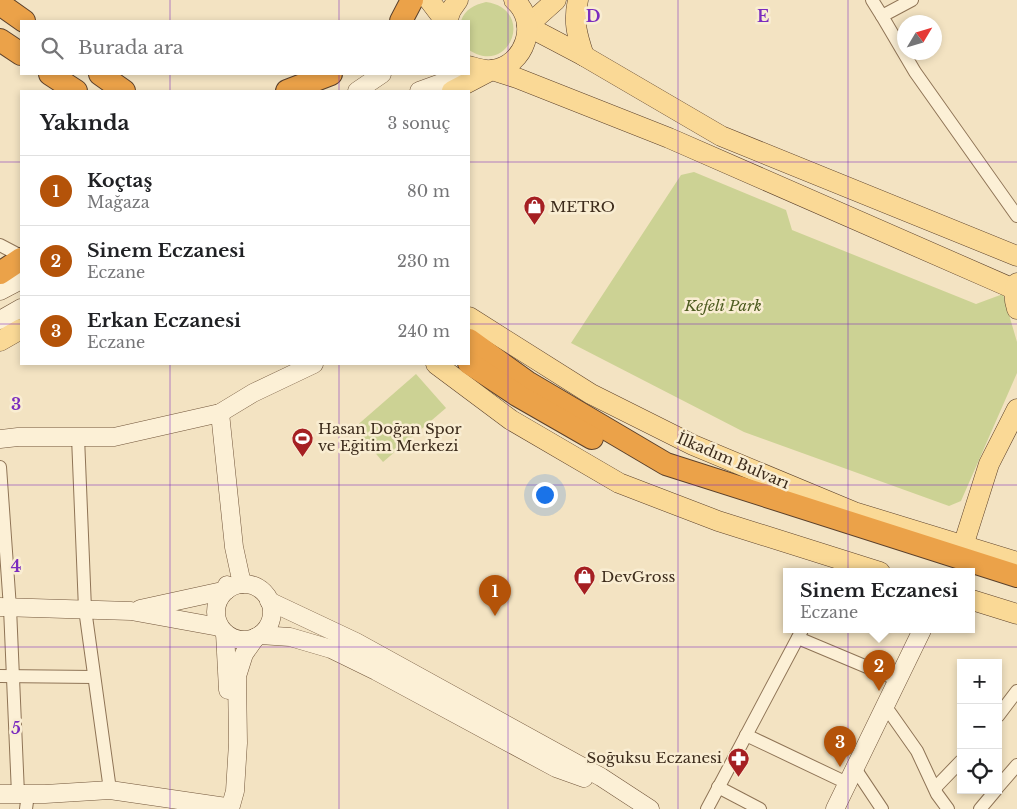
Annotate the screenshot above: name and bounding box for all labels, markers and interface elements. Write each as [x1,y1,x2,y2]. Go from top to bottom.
text: D [586,6,600,26]
text: E [757,6,769,26]
north arrow [897,15,942,60]
search box [20,20,470,75]
icon: search [38,34,66,62]
text: Burada ara [78,36,184,59]
text: Yakında [40,110,130,136]
text: 3 sonuç [388,113,450,133]
text: Koçtaş [87,169,152,192]
text: 1 [53,181,59,201]
text: 80 m [407,181,450,201]
text: Mağaza [87,192,150,212]
shop icon: METRO [522,195,546,226]
place label: METRO [550,197,615,216]
text: Sinem Eczanesi [87,239,245,262]
text: 2 [51,251,61,271]
text: 230 m [397,251,450,271]
text: Eczane [87,262,145,282]
park label: Kefeli Park [683,296,762,315]
text: Erkan Eczanesi [87,309,241,332]
text: 3 [51,321,61,341]
text: 240 m [398,321,450,341]
text: Eczane [87,332,145,352]
text: 3 [11,394,21,414]
place label: Hasan Doğan Spor ve Eğitim Merkezi [318,419,463,455]
sports icon: Hasan Doğan Spor ve Eğitim Merkezi [290,426,314,457]
street label: İlkadım Bulvarı [674,428,792,493]
your location [532,482,558,508]
text: 4 [11,556,21,576]
shop icon: DevGross [573,565,597,596]
place label: DevGross [601,567,675,586]
popup [783,568,975,633]
pin: 1 [479,575,511,616]
text: Sinem Eczanesi [800,579,958,602]
text: Eczane [800,602,858,622]
pin: 2 [863,650,895,691]
map controls [957,659,1002,794]
button: + [957,659,1002,704]
button: − [957,704,1002,749]
text: 5 [11,718,21,738]
pin: 3 [824,726,856,767]
pharmacy icon: Soğuksu Eczanesi [726,746,750,777]
place label: Soğuksu Eczanesi [587,748,722,767]
button: locate [957,749,1002,794]

